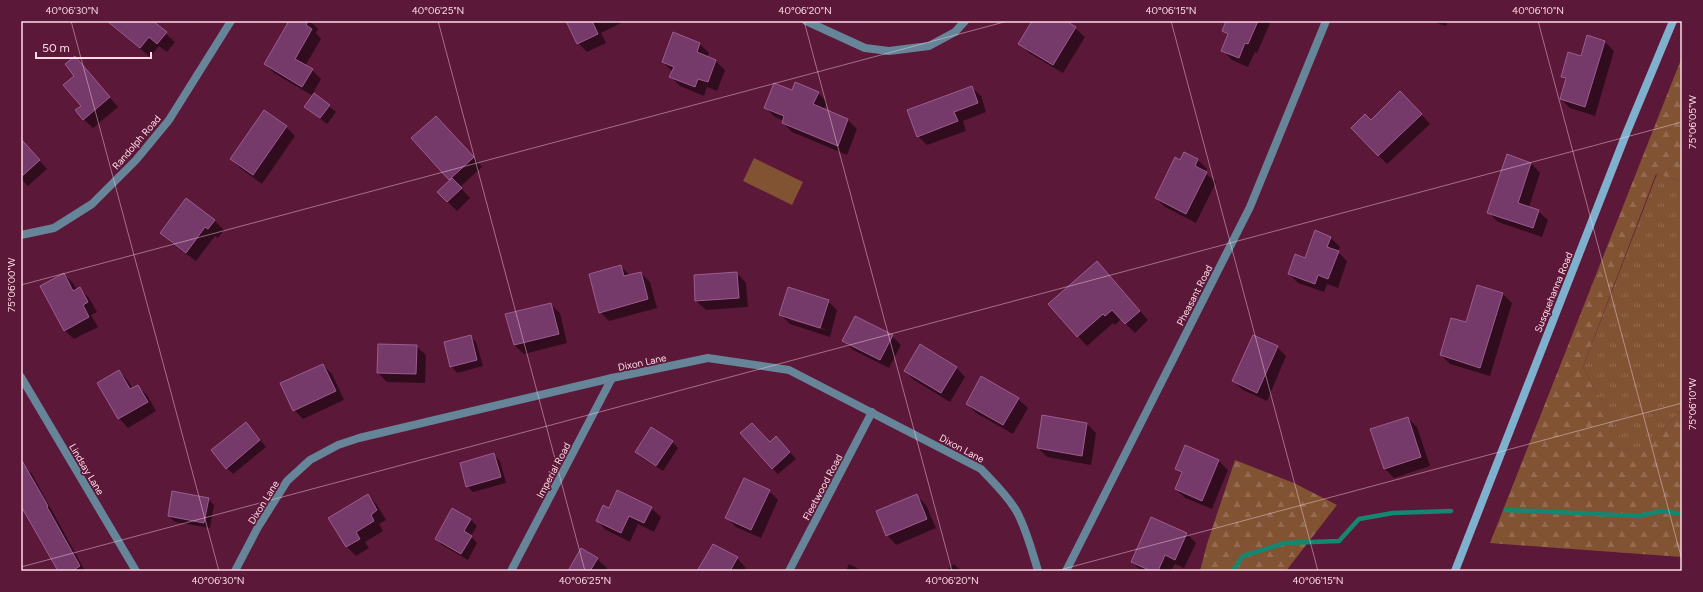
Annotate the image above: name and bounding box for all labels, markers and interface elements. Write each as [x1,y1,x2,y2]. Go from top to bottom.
text: 40°06'30"N [45,4,99,17]
text: 40°06'25"N [412,4,464,17]
text: 40°06'20"N [778,4,832,17]
text: 40°06'15"N [1145,4,1197,17]
text: 40°06'10"N [1512,4,1564,17]
scale bar [36,34,151,60]
text: 50 m [42,41,70,55]
text: 75°06'05"W [1686,95,1699,149]
street label: Randolph Road [109,112,164,172]
street label: Susquehanna Road [1531,250,1576,334]
text: 75°06'00"W [5,257,18,312]
street label: Pheasant Road [1174,263,1215,328]
street label: Dixon Lane [617,351,668,374]
text: 75°06'10"W [1686,377,1699,430]
street label: Dixon Lane [937,431,987,466]
street label: Imperial Road [533,440,574,500]
street label: Lindsay Lane [66,441,107,498]
street label: Fleetwood Road [800,452,845,523]
street label: Dixon Lane [245,478,282,527]
text: 40°06'30"N [191,574,245,587]
text: 40°06'25"N [559,574,611,587]
text: 40°06'20"N [925,574,979,587]
text: 40°06'15"N [1292,574,1344,587]

